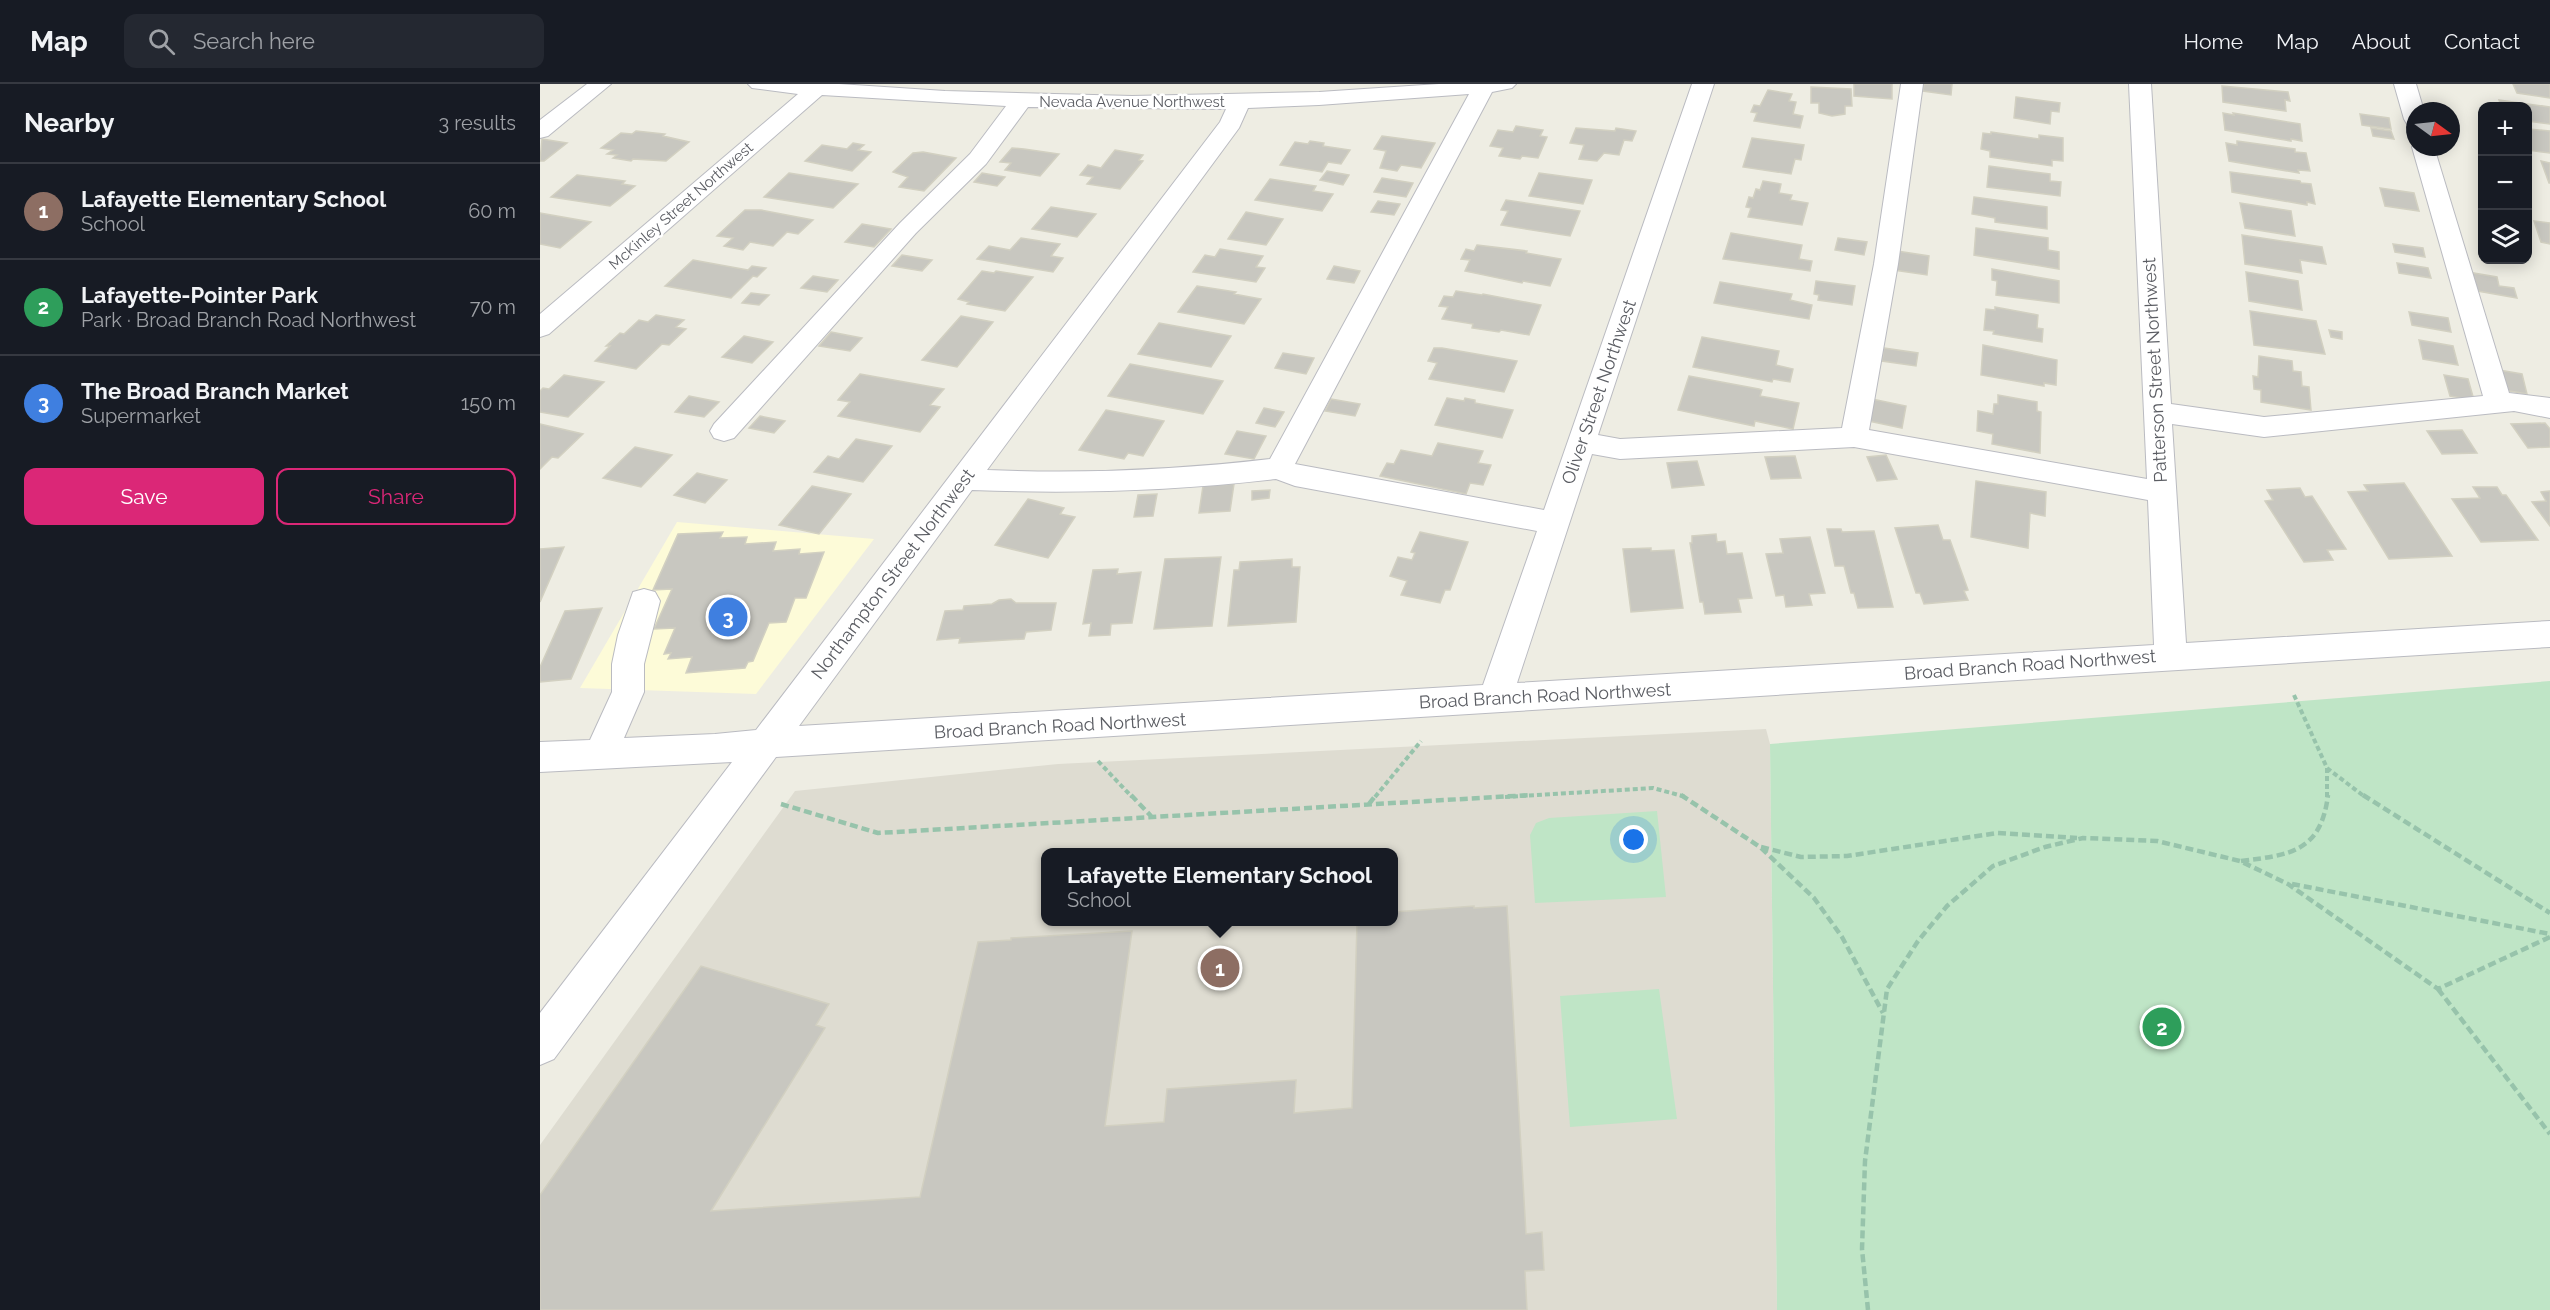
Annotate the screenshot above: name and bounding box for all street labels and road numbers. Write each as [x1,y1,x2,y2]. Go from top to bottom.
street label: Nevada Avenue Northwest [1039,93,1225,111]
street label: McKinley Street Northwest [605,139,757,273]
street label: Patterson Street Northwest [2138,257,2171,483]
street label: Oliver Street Northwest [1557,297,1640,487]
street label: Northampton Street Northwest [807,465,978,683]
street label: Broad Branch Road Northwest [1903,645,2157,684]
street label: Broad Branch Road Northwest [1418,678,1672,713]
street label: Broad Branch Road Northwest [933,708,1187,743]

